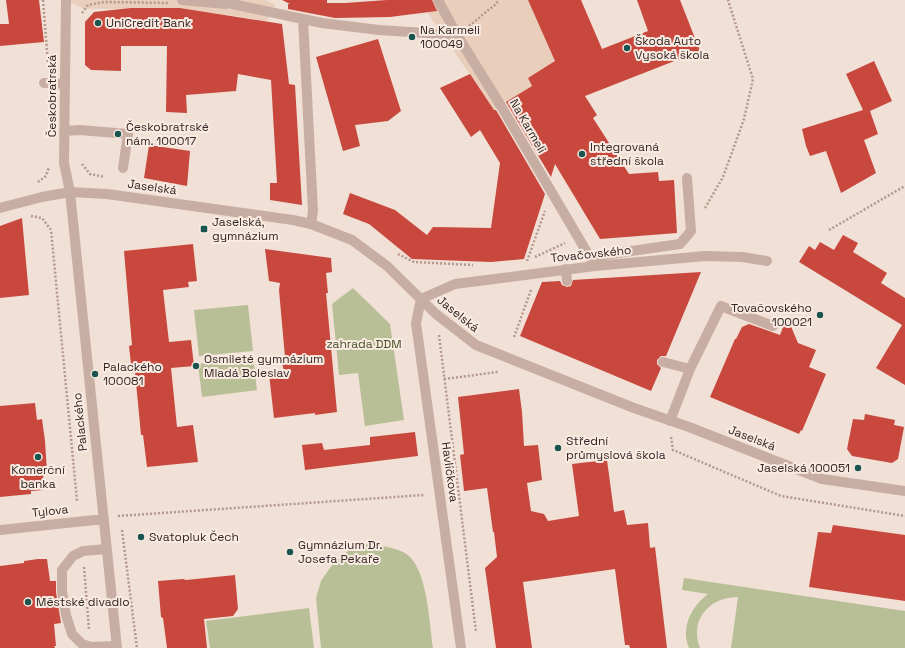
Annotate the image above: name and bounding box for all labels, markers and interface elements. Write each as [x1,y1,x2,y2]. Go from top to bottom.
place label: UniCredit Bank [106,15,192,31]
marker: UniCredit Bank [93,18,103,28]
place label: Na Karmeli 100049 [420,22,480,52]
marker: Na Karmeli 100049 [407,32,417,42]
place label: Škoda Auto Vysoká škola [635,33,710,63]
marker: Škoda Auto Vysoká škola [622,43,632,53]
street label: Českobratrská [44,55,60,137]
street label: Na Karmeli [506,96,550,156]
place label: Českobratrské nám. 100017 [126,119,209,149]
marker: Českobratrské nám. 100017 [113,129,123,139]
place label: Integrovaná střední škola [590,139,664,169]
marker: Integrovaná střední škola [577,149,587,159]
street label: Jaselská [126,176,178,198]
place label: Jaselská, gymnázium [212,214,278,244]
marker: Jaselská, gymnázium [199,224,209,234]
street label: Tovačovského [550,242,632,266]
street label: Jaselská [434,292,482,336]
place label: Tovačovského 100021 [731,300,812,330]
marker: Tovačovského 100021 [815,310,825,320]
park label: zahrada DDM [326,336,402,352]
place label: Osmileté gymnázium Mladá Boleslav [204,351,323,381]
place label: Palackého 100081 [103,359,162,389]
marker: Osmileté gymnázium Mladá Boleslav [191,361,201,371]
marker: Palackého 100081 [90,369,100,379]
street label: Palackého [69,392,91,452]
street label: Jaselská [726,422,778,454]
place label: Střední průmyslová škola [566,433,666,463]
street label: Havlíčkova [438,441,462,503]
marker: Střední průmyslová škola [553,443,563,453]
marker: Komerční banka [33,452,43,462]
place label: Jaselská 100051 [757,460,850,476]
place label: Komerční banka [11,462,65,492]
marker: Jaselská 100051 [853,463,863,473]
street label: Tylova [31,501,69,521]
place label: Svatopluk Čech [149,529,239,545]
marker: Svatopluk Čech [136,532,146,542]
place label: Gymnázium Dr. Josefa Pekaře [298,537,383,567]
marker: Gymnázium Dr. Josefa Pekaře [285,547,295,557]
place label: Městské divadlo [36,594,130,610]
marker: Městské divadlo [23,597,33,607]

